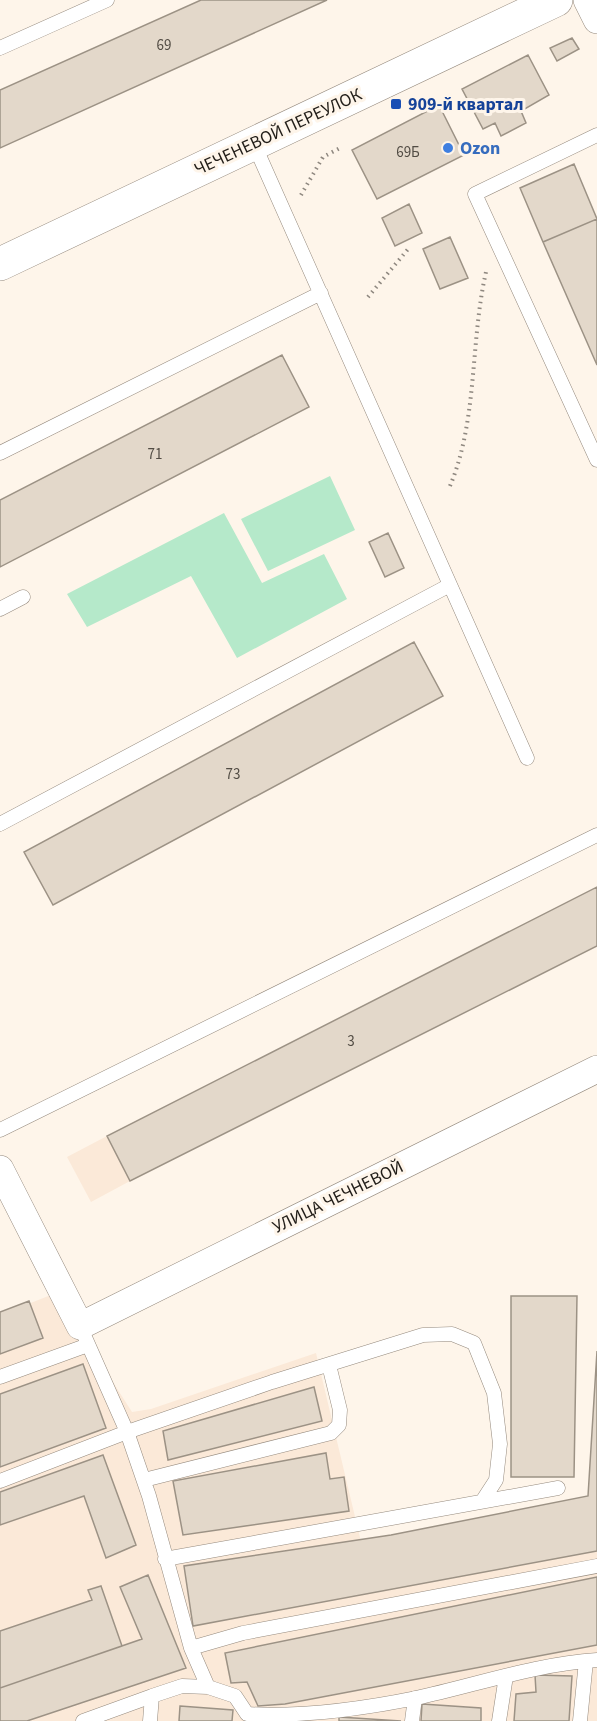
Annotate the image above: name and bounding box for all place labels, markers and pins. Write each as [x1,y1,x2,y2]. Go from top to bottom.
place label: 909-й квартал [408,92,524,117]
marker: 909-й квартал [389,97,403,111]
place label: Ozon [460,136,500,161]
marker: Ozon [441,141,455,155]

